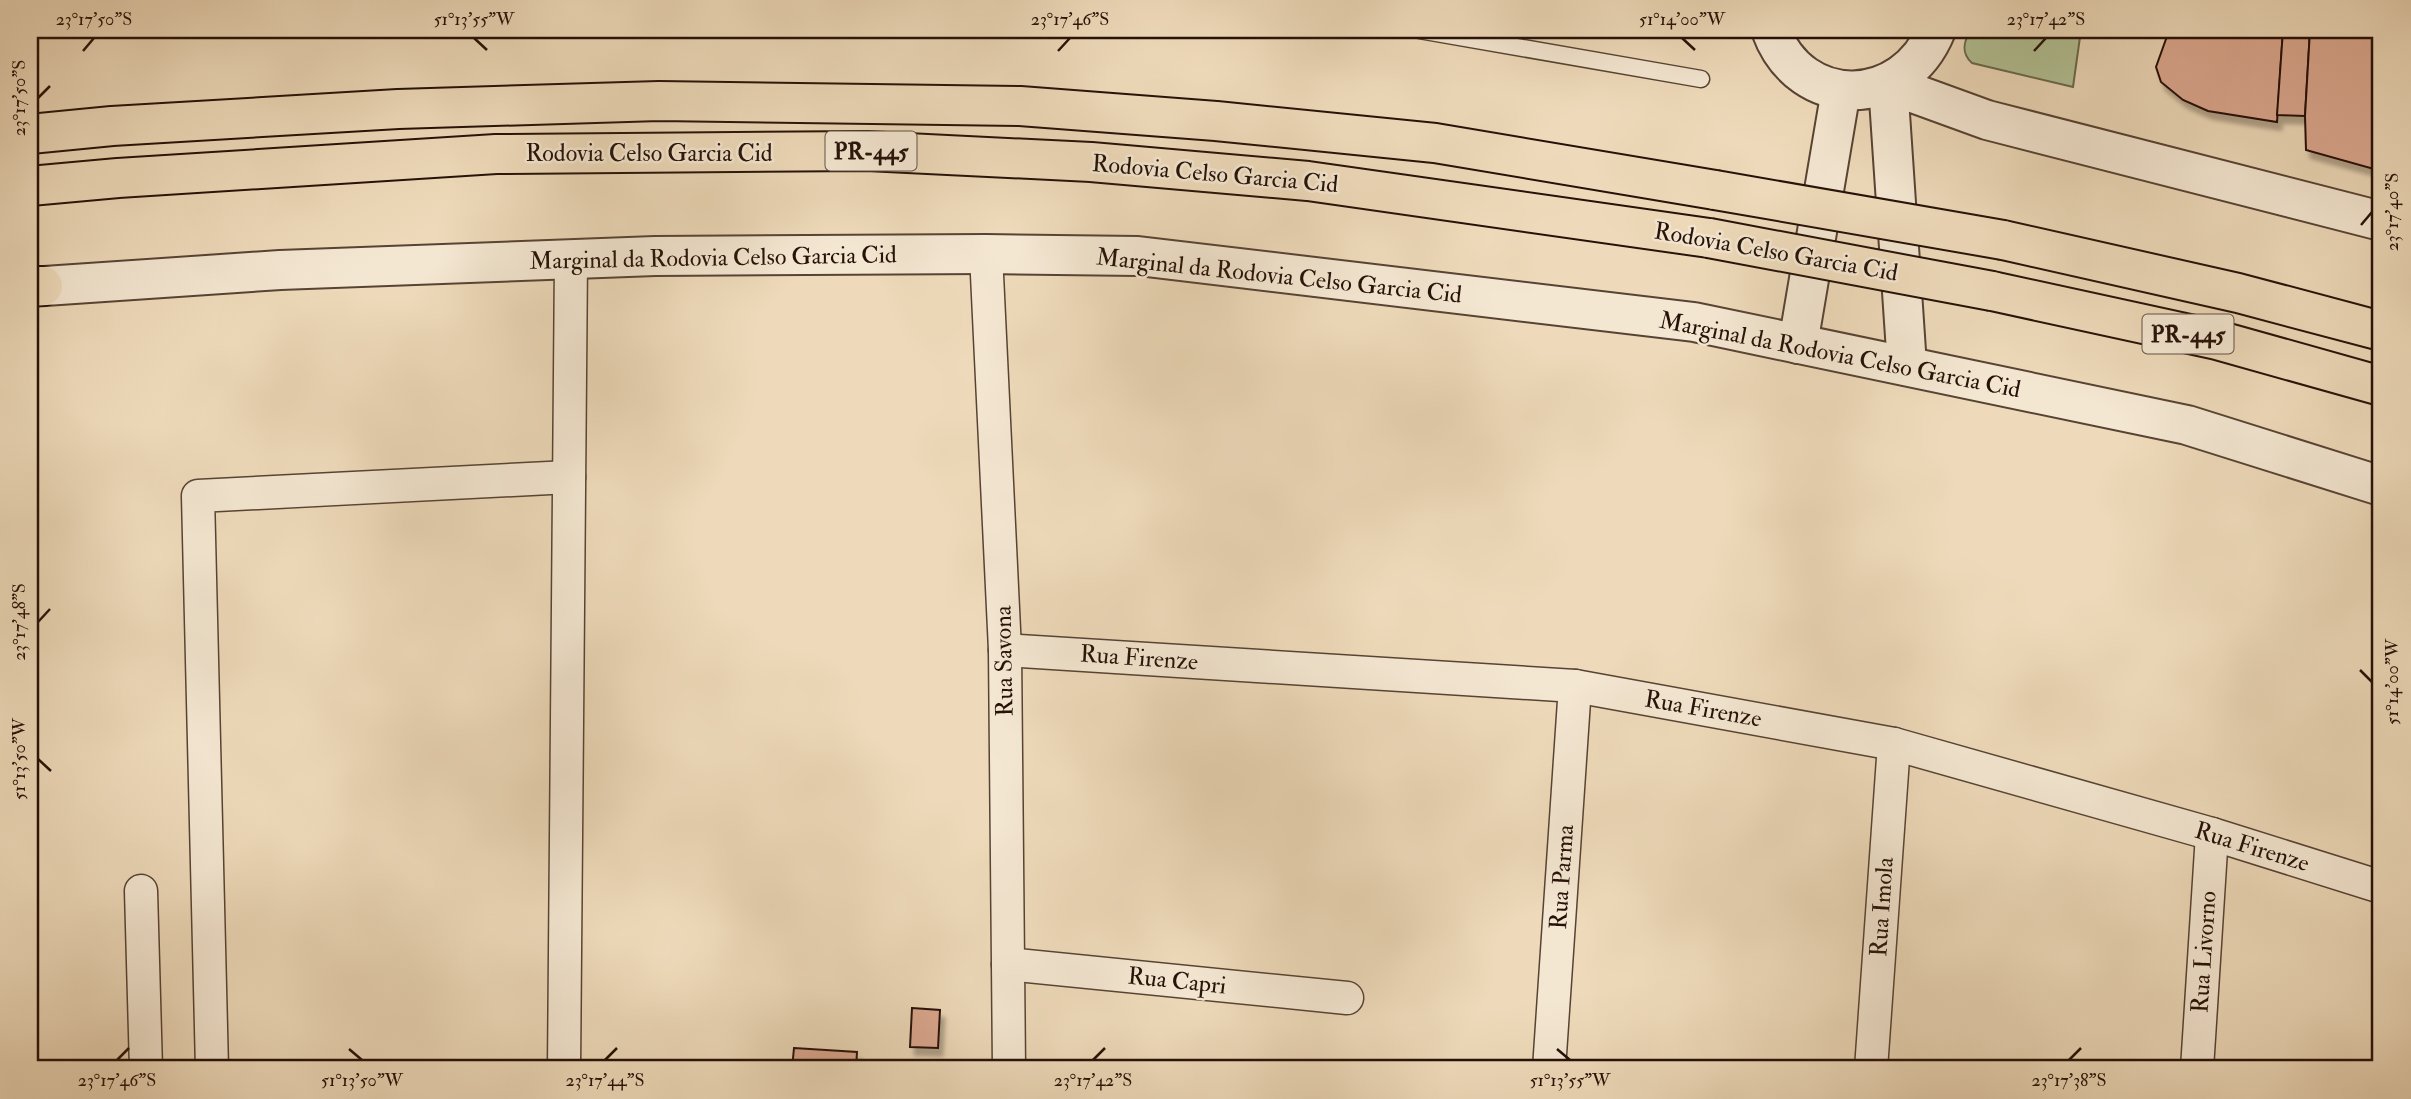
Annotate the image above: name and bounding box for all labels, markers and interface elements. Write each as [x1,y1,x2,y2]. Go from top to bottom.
text: 23°17'50"S [56,8,132,31]
text: 51°13'55"W [434,8,515,31]
text: 23°17'46"S [1031,8,1109,31]
text: 51°14'00"W [1639,8,1726,31]
text: 23°17'42"S [2007,8,2085,31]
text: 23°17'50"S [8,60,31,136]
road number: PR-445 [826,132,917,170]
street label: Rodovia Celso Garcia Cid [525,138,773,169]
street label: Rodovia Celso Garcia Cid [1090,148,1340,200]
text: 23°17'40"S [2381,173,2404,251]
street label: Rodovia Celso Garcia Cid [1652,215,1901,289]
street label: Marginal da Rodovia Celso Garcia Cid [529,239,897,277]
street label: Marginal da Rodovia Celso Garcia Cid [1095,241,1464,311]
street label: Marginal da Rodovia Celso Garcia Cid [1657,305,2023,405]
road number: PR-445 [2142,314,2234,354]
text: 23°17'48"S [8,583,31,661]
street label: Rua Savona [988,604,1020,717]
street label: Rua Firenze [1079,638,1199,678]
text: 51°14'00"W [2381,638,2404,725]
street label: Rua Firenze [1642,683,1764,735]
text: 51°13'50"W [8,717,31,800]
street label: Rua Firenze [2191,815,2313,879]
street label: Rua Parma [1543,822,1581,930]
street label: Rua Imola [1863,855,1901,958]
street label: Rua Livorno [2184,890,2224,1014]
street label: Rua Capri [1126,960,1228,1002]
text: 23°17'46"S [78,1069,156,1092]
text: 51°13'50"W [321,1069,404,1092]
text: 23°17'44"S [566,1069,644,1092]
text: 23°17'42"S [1054,1069,1132,1092]
text: 51°13'55"W [1530,1069,1611,1092]
text: 23°17'38"S [2032,1069,2106,1092]

